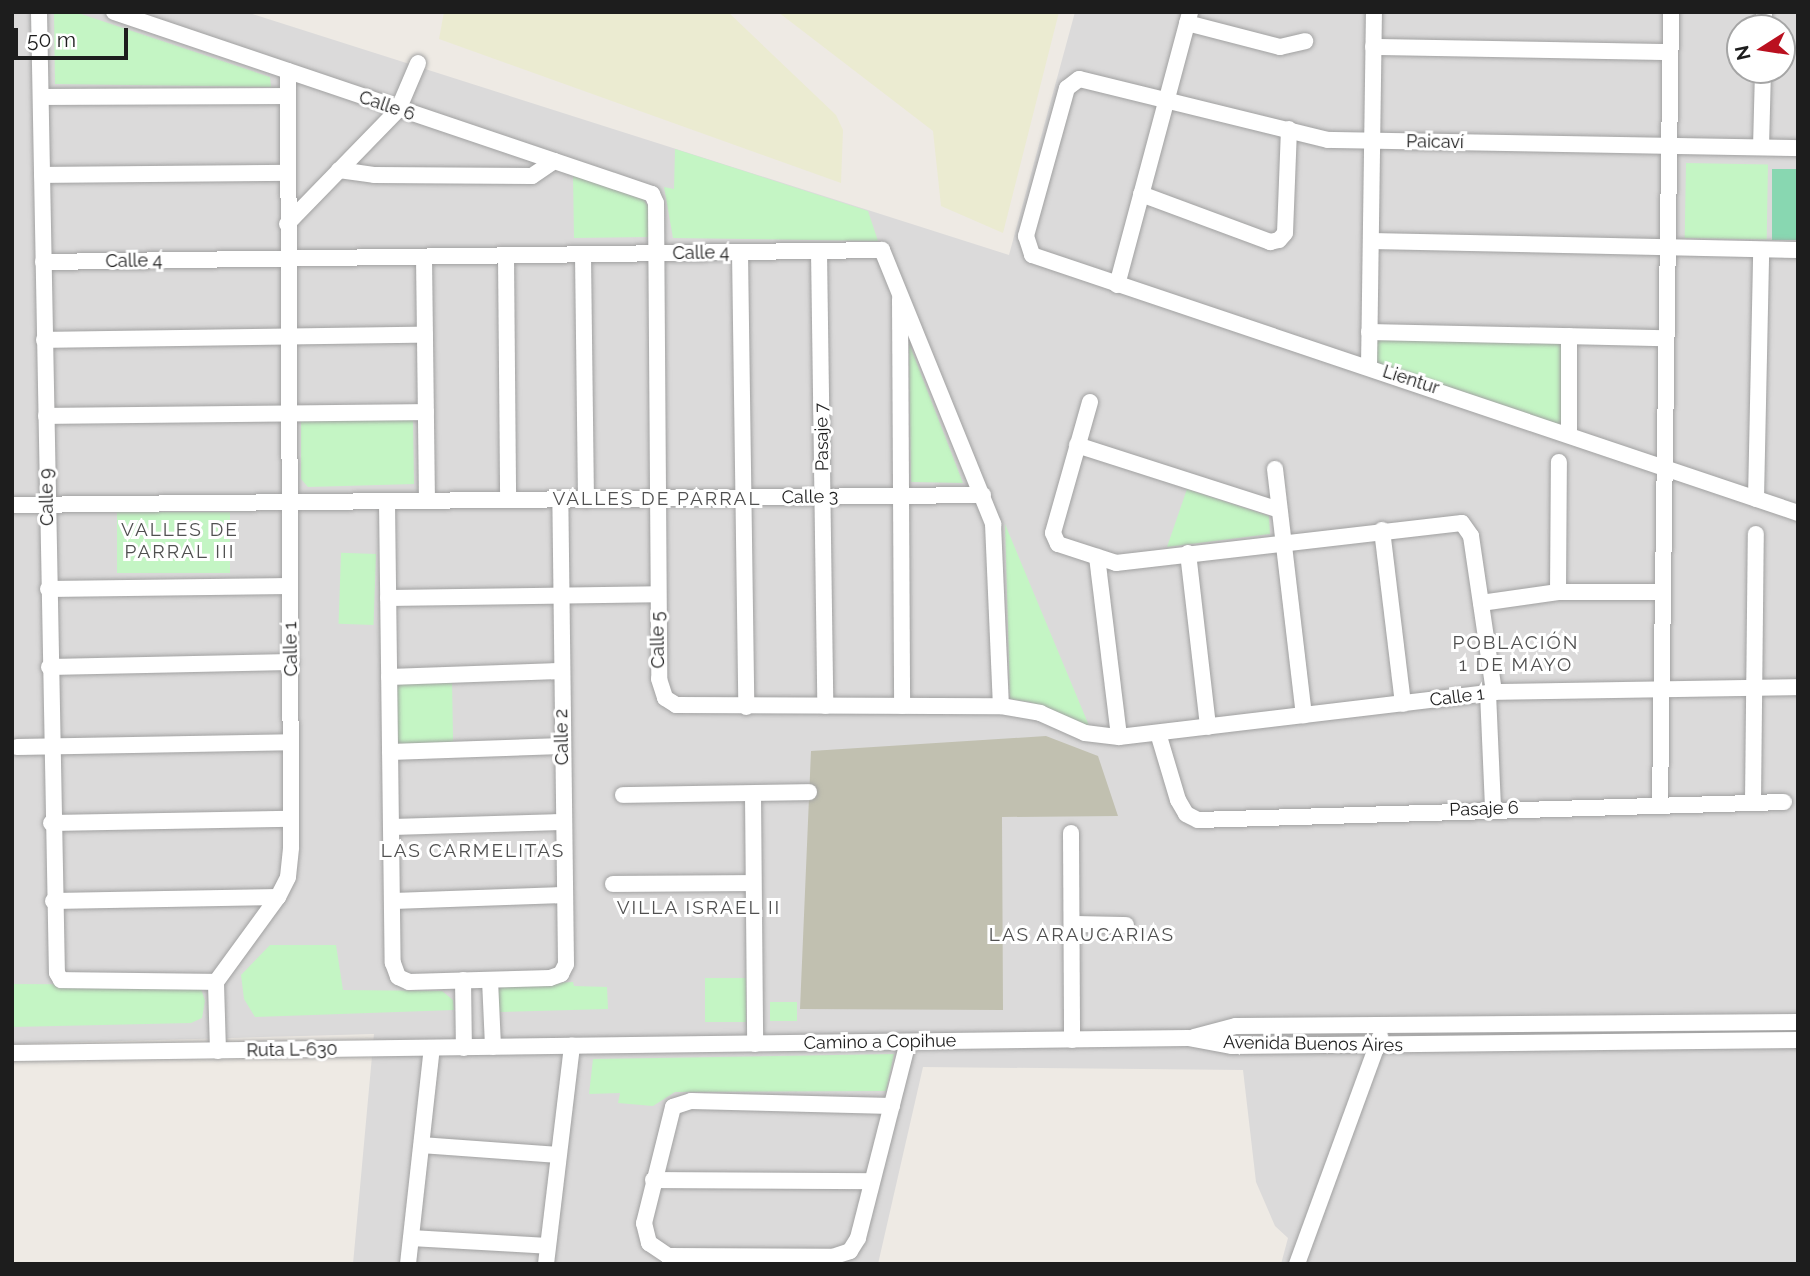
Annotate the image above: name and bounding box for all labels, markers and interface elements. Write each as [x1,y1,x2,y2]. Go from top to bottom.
scale bar [18,14,131,58]
north arrow [1726,14,1796,84]
text: 50 m [27,27,76,52]
text: N [1730,44,1755,62]
street label: Calle 6 [356,86,418,126]
street label: Paicaví [1406,131,1464,153]
street label: Calle 4 [672,242,730,264]
street label: Calle 4 [105,250,163,272]
street label: Lientur [1380,361,1442,399]
street label: Pasaje 7 [811,403,833,471]
street label: Calle 9 [36,468,58,526]
street label: Calle 3 [781,486,839,508]
district label: VALLES DE PARRAL [554,488,760,510]
district label: VALLES DE PARRAL III [122,519,238,563]
street label: Calle 5 [647,611,669,669]
street label: Calle 1 [280,621,302,677]
district label: POBLACIÓN 1 DE MAYO [1454,632,1578,676]
street label: Calle 1 [1428,683,1486,711]
street label: Calle 2 [551,709,573,765]
street label: Pasaje 6 [1449,797,1519,821]
district label: LAS CARMELITAS [382,840,564,862]
district label: VILLA ISRAEL II [618,897,780,919]
district label: LAS ARAUCARIAS [990,924,1174,946]
street label: Camino a Copihue [803,1030,957,1054]
street label: Avenida Buenos Aires [1223,1032,1403,1056]
street label: Ruta L-630 [246,1038,338,1062]

